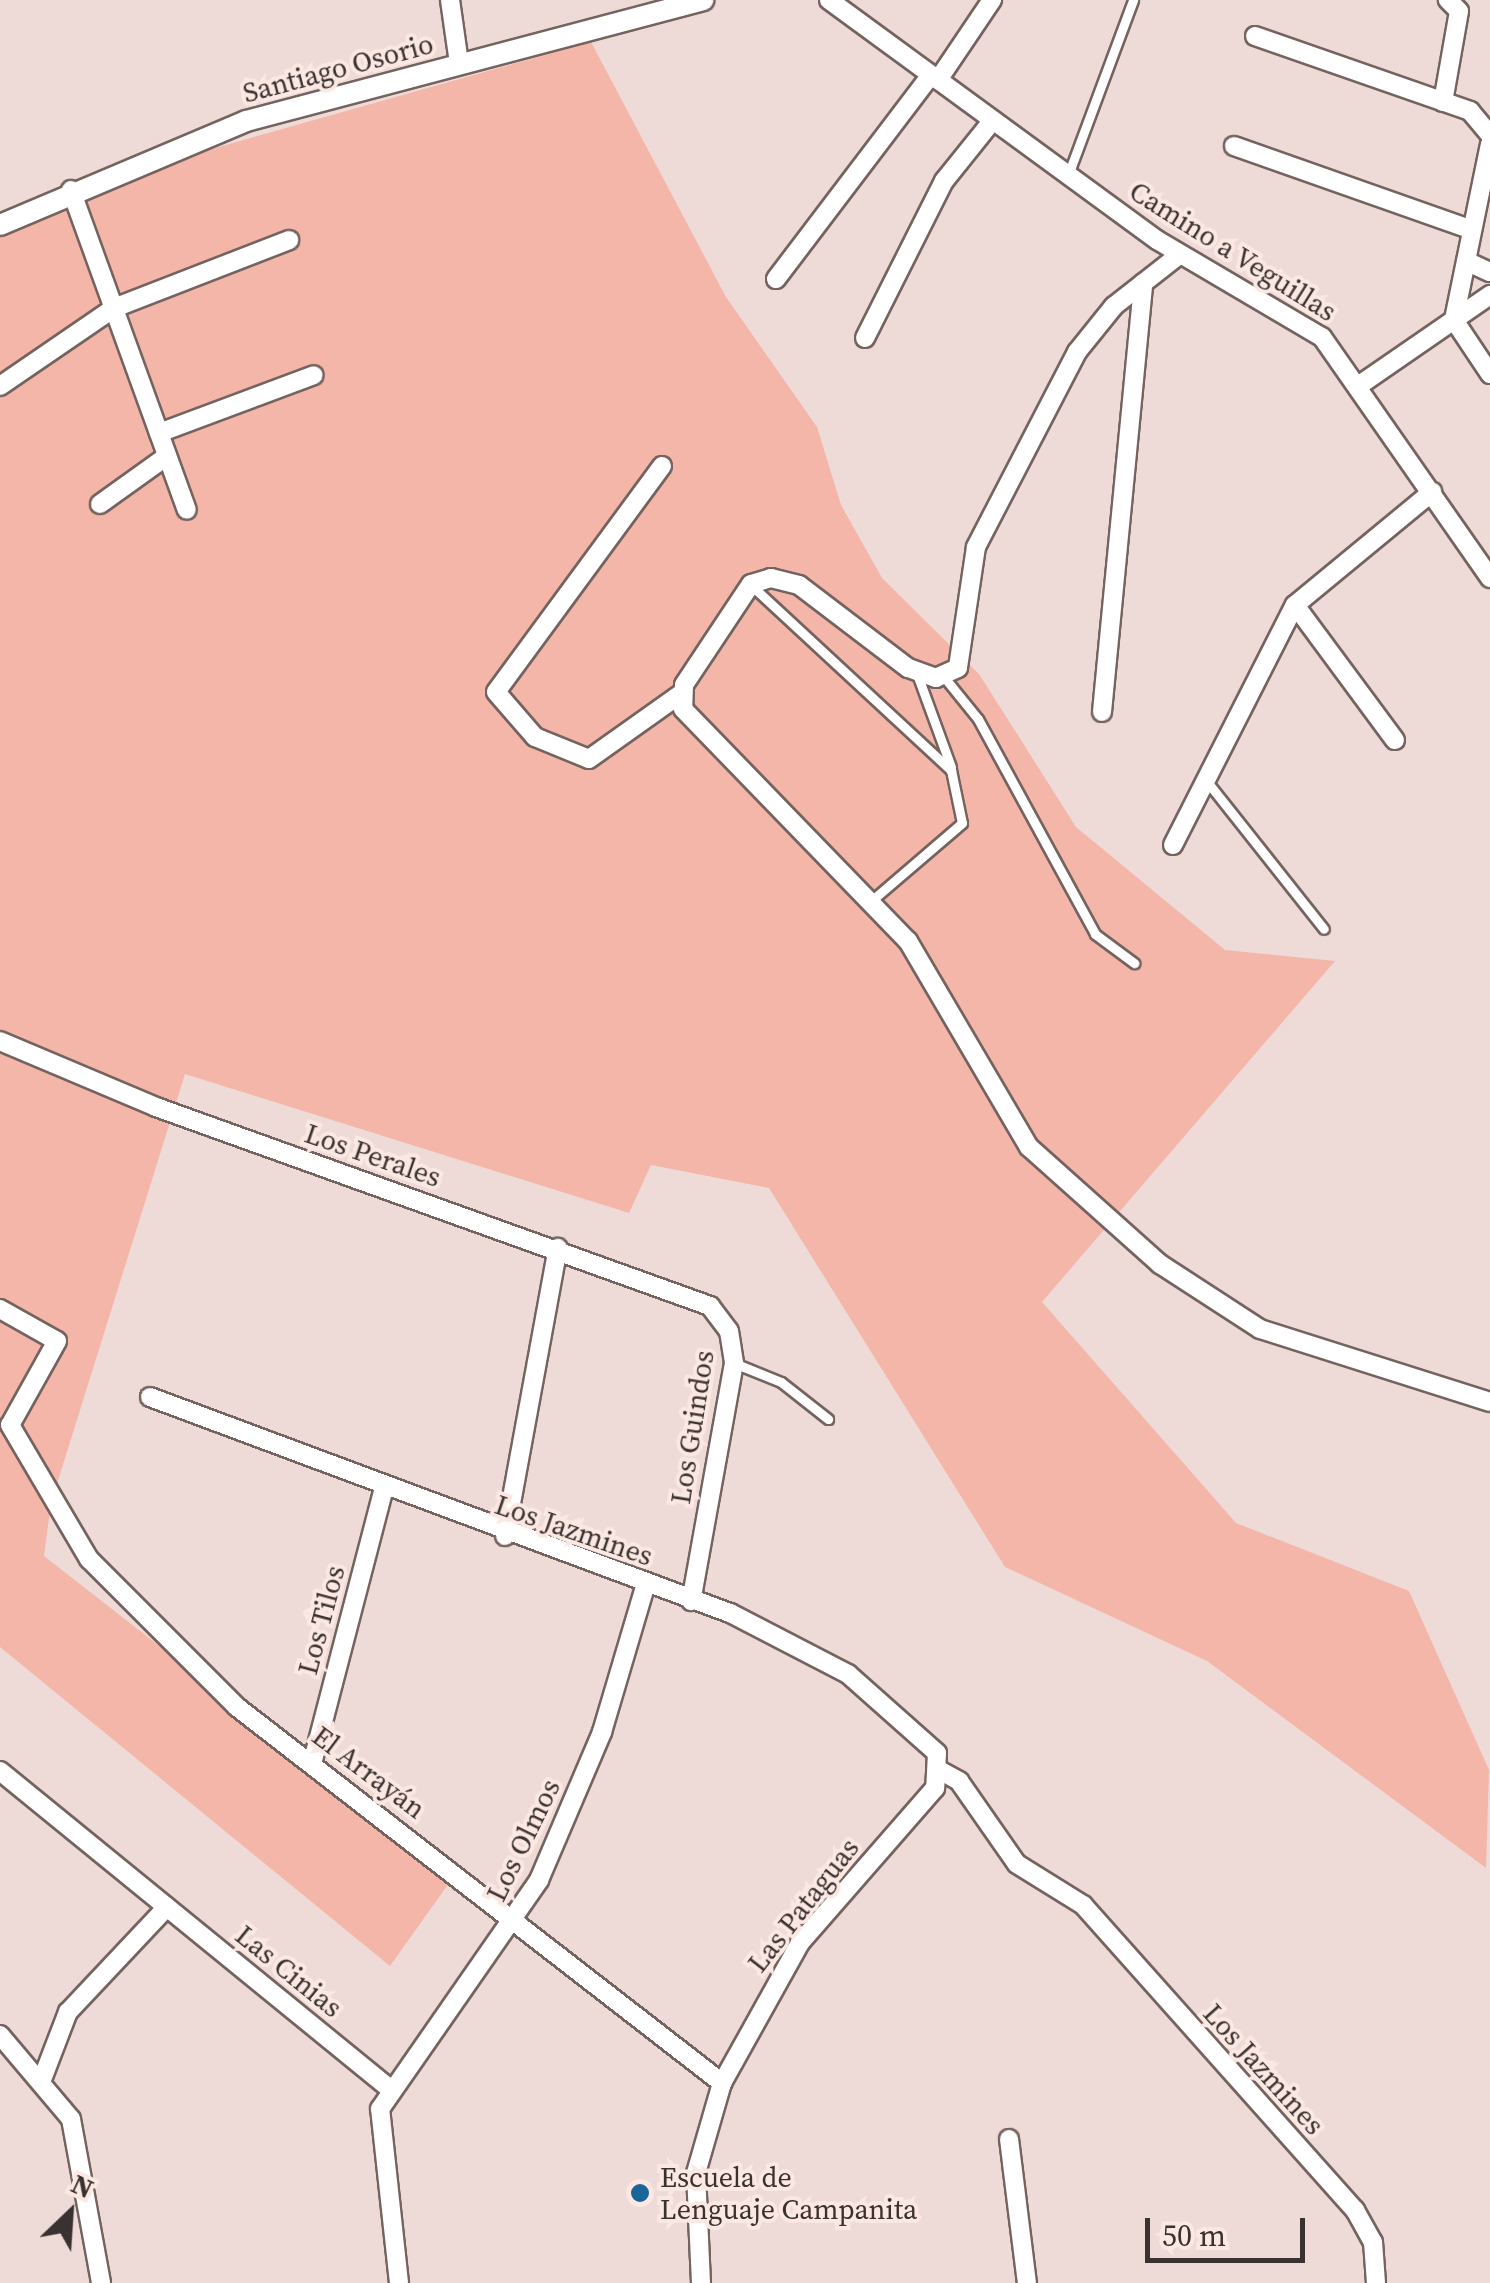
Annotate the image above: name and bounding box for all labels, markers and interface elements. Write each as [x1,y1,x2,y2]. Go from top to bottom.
street label: Santiago Osorio [239,26,437,110]
street label: Camino a Veguillas [1123,174,1343,328]
street label: Los Perales [301,1116,445,1194]
street label: Los Guindos [663,1348,721,1506]
street label: Los Jazmines [491,1487,657,1573]
street label: Los Tilos [290,1562,352,1678]
street label: El Arrayán [306,1719,432,1825]
street label: Los Olmos [479,1773,567,1907]
street label: Las Pataguas [740,1831,866,1979]
street label: Las Cinias [229,1918,349,2024]
street label: Los Jazmines [1196,1997,1332,2141]
place label: Escuela de Lenguaje Campanita [660,2160,917,2226]
north arrow [20,2163,120,2263]
text: N [65,2164,100,2207]
marker: Escuela de Lenguaje Campanita [629,2182,651,2204]
scale bar [1150,2198,1310,2260]
text: 50 m [1162,2215,1226,2256]

